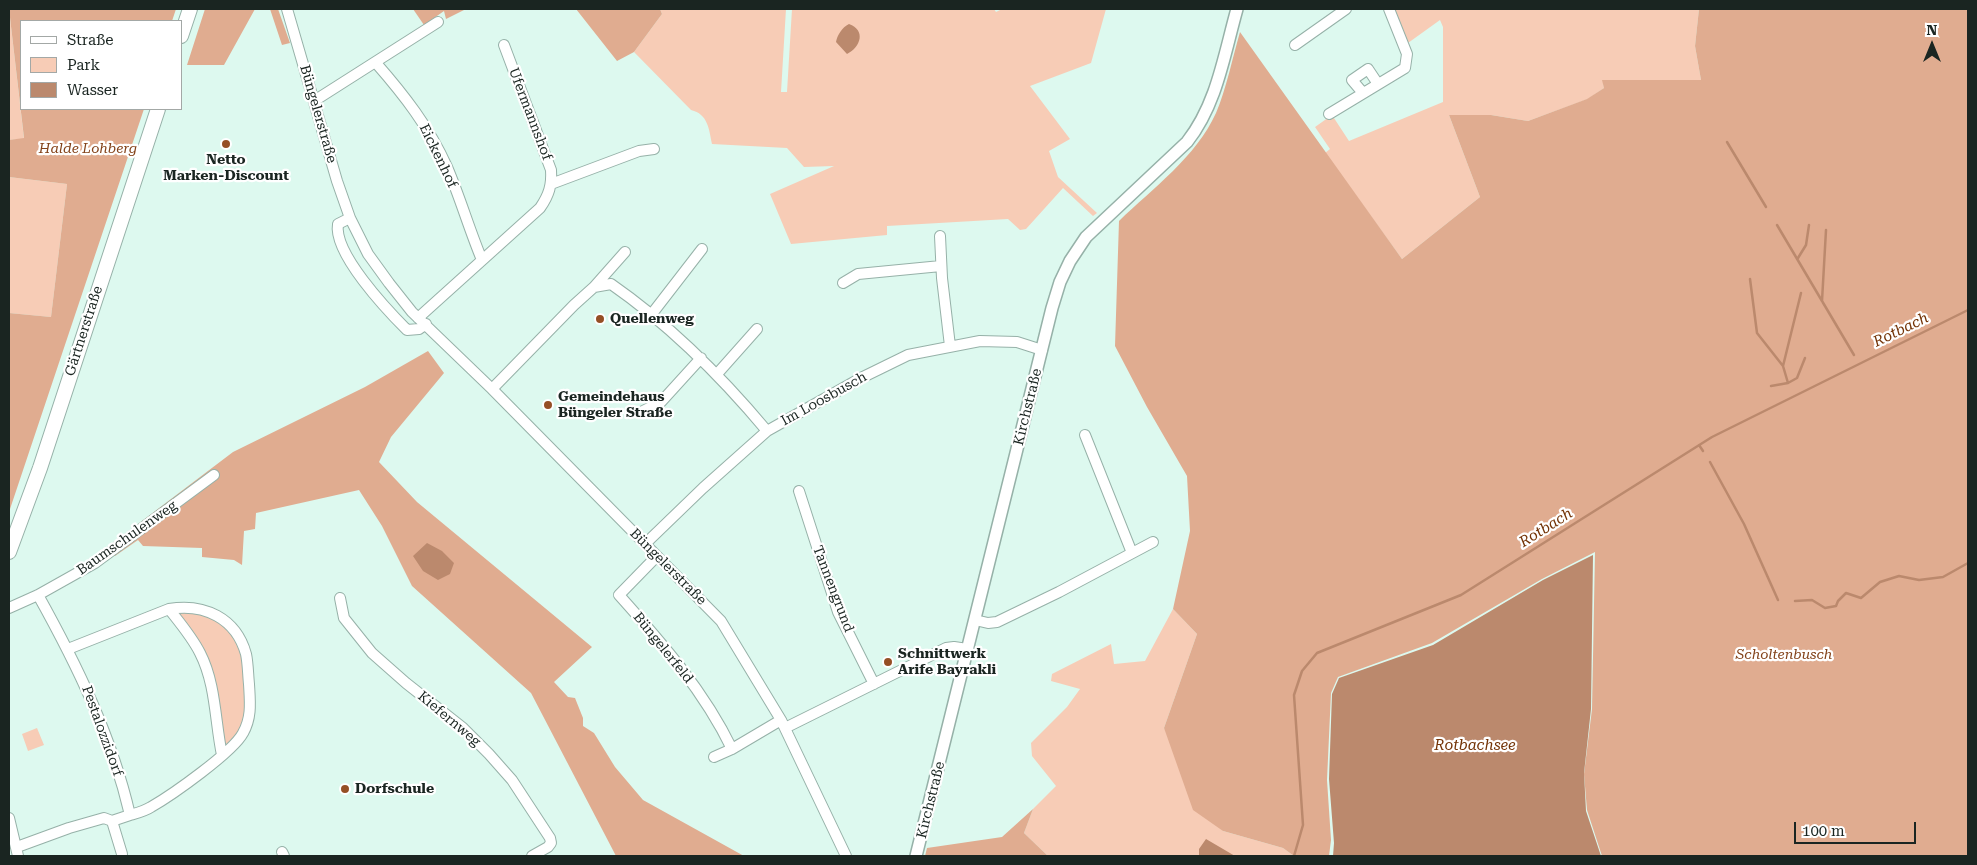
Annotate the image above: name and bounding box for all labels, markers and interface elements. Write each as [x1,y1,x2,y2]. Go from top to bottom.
legend [20,20,182,110]
north arrow [1907,20,1957,70]
text: N [1927,22,1937,38]
text: Straße [67,31,114,49]
text: Park [67,56,100,74]
street label: Büngelerstraße [296,63,340,165]
street label: Ufermannshof [505,65,555,163]
text: Wasser [67,81,118,99]
street label: Eickenhof [415,121,461,191]
marker: Netto Marken-Discount [220,138,232,150]
park label: Halde Lohberg [39,141,137,157]
place label: Netto Marken-Discount [163,152,289,184]
street label: Gärtnerstraße [62,284,106,378]
water label: Rotbach [1870,309,1932,351]
place label: Quellenweg [610,311,694,327]
marker: Quellenweg [594,313,606,325]
street label: Kirchstraße [1010,367,1046,447]
street label: Im Loosbusch [778,369,870,429]
place label: Gemeindehaus Büngeler Straße [558,389,672,422]
marker: Gemeindehaus Büngeler Straße [542,399,554,411]
street label: Baumschulenweg [74,497,180,579]
water label: Rotbach [1516,505,1576,551]
street label: Büngelerstraße [626,525,710,609]
street label: Tannengrund [809,543,857,635]
street label: Büngelerfeld [629,609,697,687]
place label: Schnittwerk Arife Bayrakli [898,646,996,679]
park label: Scholtenbusch [1736,647,1832,663]
marker: Schnittwerk Arife Bayrakli [882,656,894,668]
street label: Pestalozzidorf [78,683,126,779]
street label: Kiefernweg [414,688,484,750]
water label: Rotbachsee [1434,737,1516,755]
street label: Kirchstraße [913,760,949,840]
place label: Dorfschule [355,781,434,797]
marker: Dorfschule [339,783,351,795]
scale bar [1797,812,1920,844]
text: 100 m [1802,822,1845,840]

